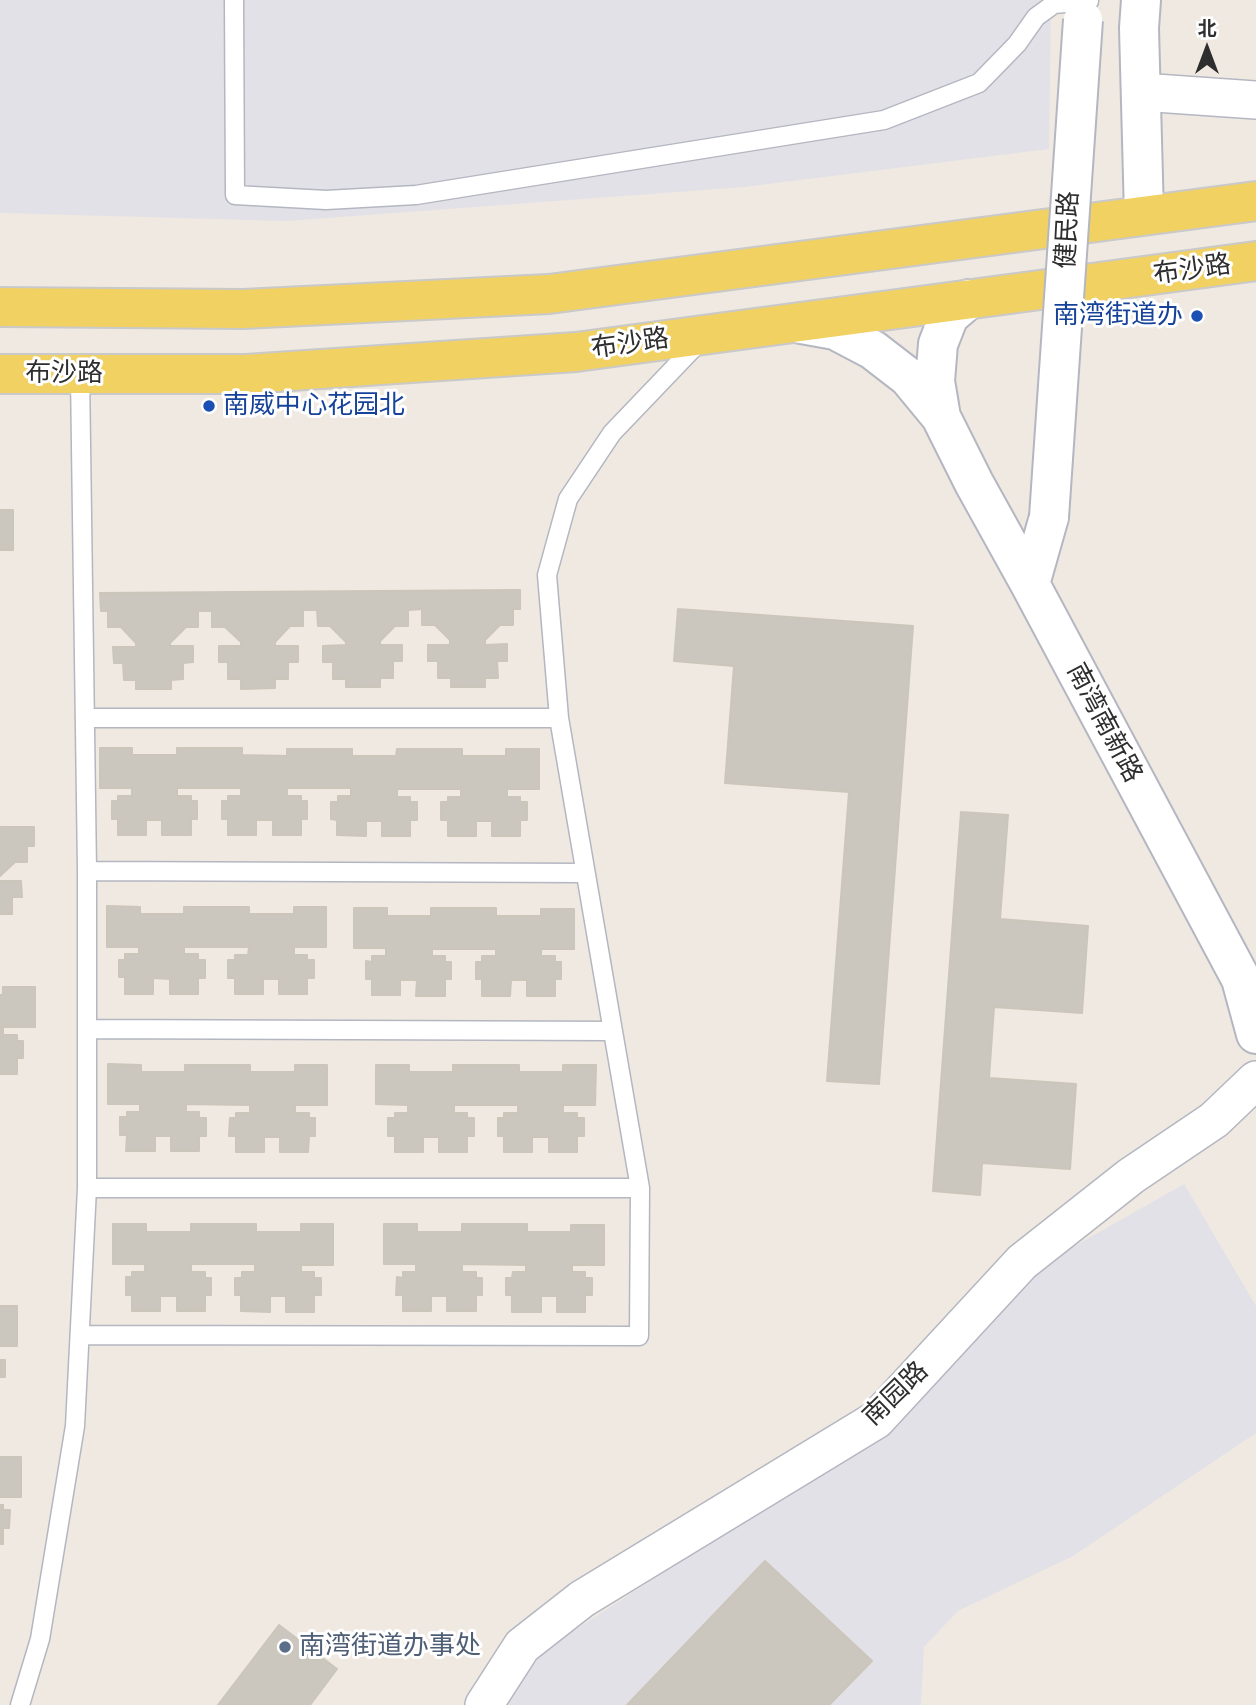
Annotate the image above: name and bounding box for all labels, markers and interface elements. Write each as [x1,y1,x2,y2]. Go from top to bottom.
north arrow [1172,14,1242,84]
text: 北 [1197,16,1217,40]
street label: 健民路 [1050,190,1086,270]
street label: 布沙路 [1151,249,1233,291]
place label: 南湾街道办 [1053,300,1183,332]
marker: 南湾街道办 [1189,308,1205,324]
street label: 布沙路 [589,323,671,365]
street label: 布沙路 [25,358,103,390]
place label: 南威中心花园北 [223,390,405,422]
marker: 南威中心花园北 [201,398,217,414]
street label: 南湾南新路 [1060,658,1148,788]
street label: 南园路 [857,1356,935,1432]
place label: 南湾街道办事处 [299,1631,481,1663]
marker: 南湾街道办事处 [277,1639,293,1655]

